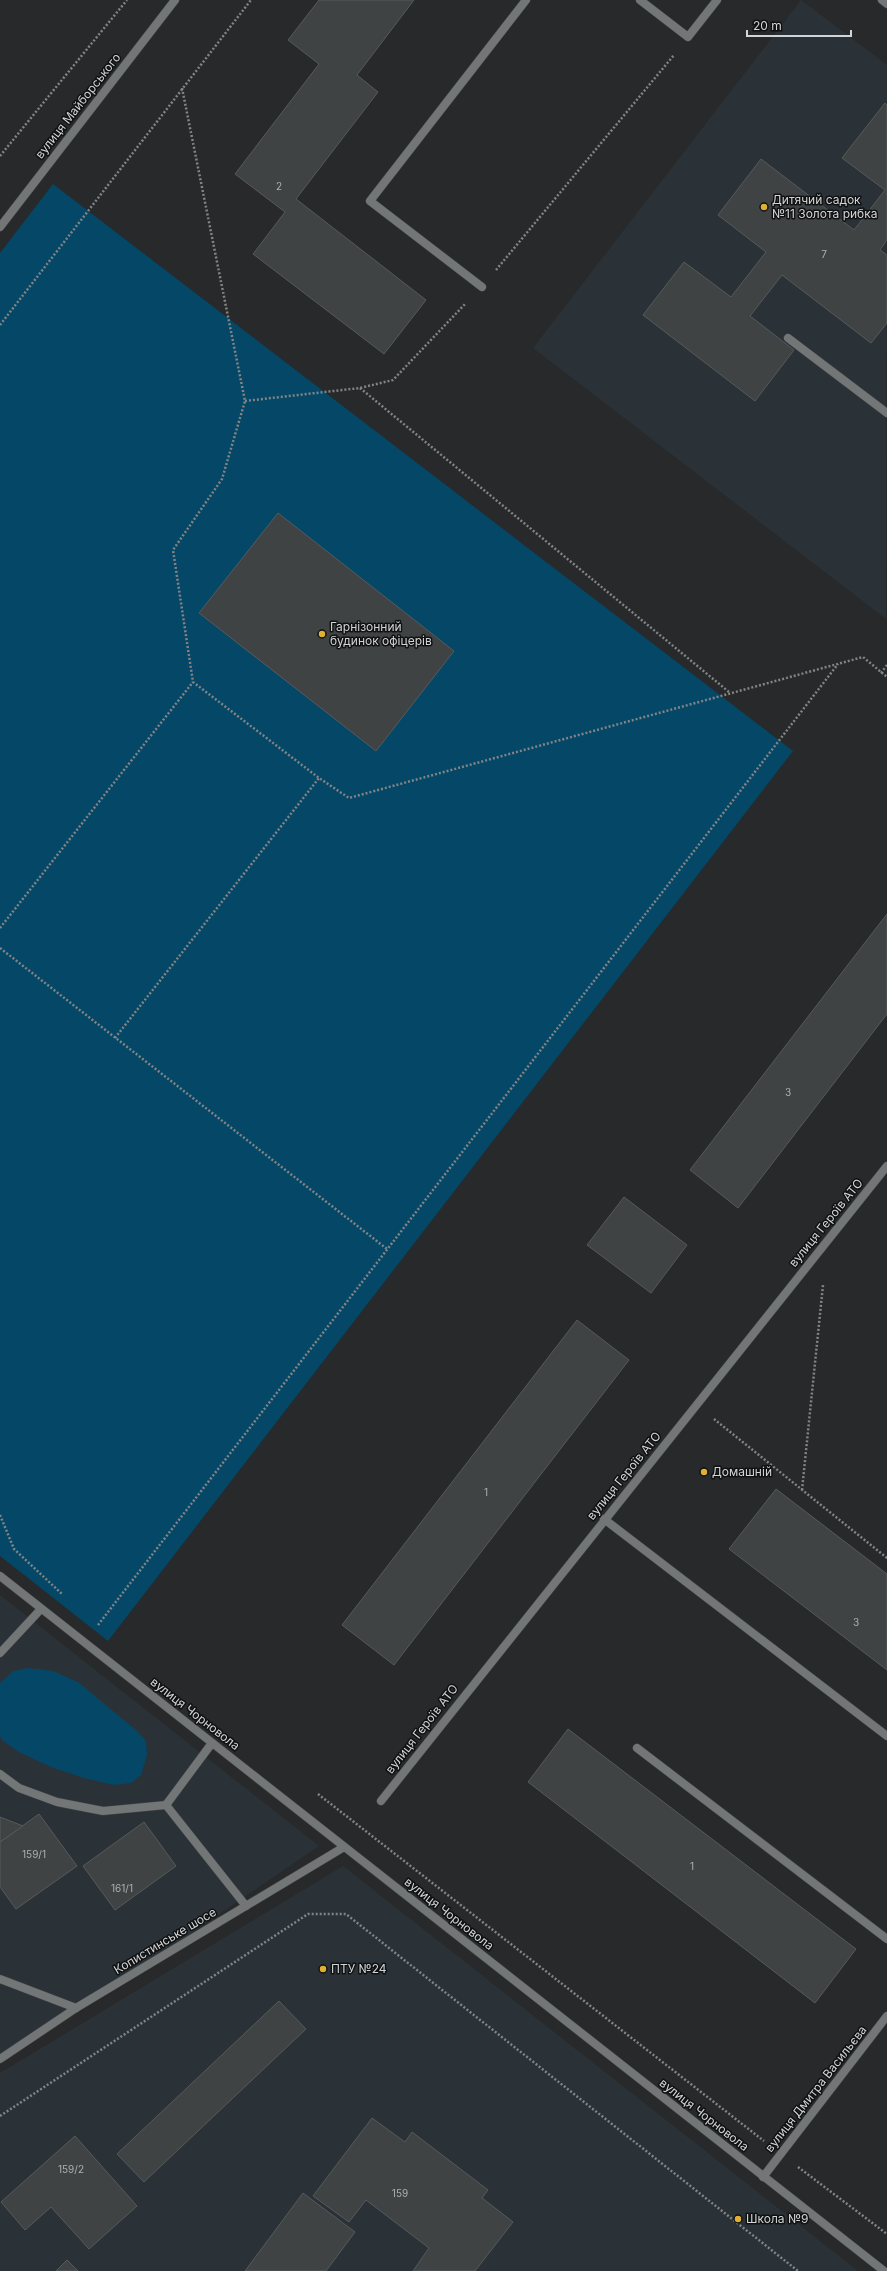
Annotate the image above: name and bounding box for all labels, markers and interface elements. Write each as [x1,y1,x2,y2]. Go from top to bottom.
scale bar [747,12,851,38]
text: 20 m [753,18,782,33]
street label: вулиця Майборського [32,50,123,161]
house number: 2 [276,180,282,192]
place label: Дитячий садок №11 Золота рибка [772,192,877,221]
marker: Дитячий садок №11 Золота рибка [759,202,769,212]
house number: 7 [821,248,827,260]
place label: Гарнізонний будинок офіцерів [330,619,432,648]
marker: Гарнізонний будинок офіцерів [317,629,327,639]
house number: 3 [785,1086,791,1098]
street label: вулиця Героїв АТО [785,1176,866,1270]
street label: вулиця Героїв АТО [583,1429,664,1523]
place label: Домашній [712,1464,772,1479]
marker: Домашній [699,1467,709,1477]
house number: 1 [484,1486,488,1498]
house number: 3 [853,1616,859,1628]
street label: вулиця Чорновола [148,1674,243,1753]
street label: вулиця Героїв АТО [382,1681,461,1776]
house number: 159/1 [22,1848,46,1860]
house number: 1 [690,1860,694,1872]
street label: вулиця Чорновола [402,1874,497,1953]
house number: 161/1 [111,1882,133,1894]
street label: Копистинське шосе [111,1904,219,1977]
place label: ПТУ №24 [331,1961,387,1976]
marker: ПТУ №24 [318,1964,328,1974]
street label: вулиця Дмитра Васильєва [762,2023,870,2155]
street label: вулиця Чорновола [657,2075,752,2154]
house number: 159/2 [58,2163,84,2175]
house number: 159 [392,2187,408,2199]
place label: Школа №9 [746,2211,808,2226]
marker: Школа №9 [733,2214,743,2224]

